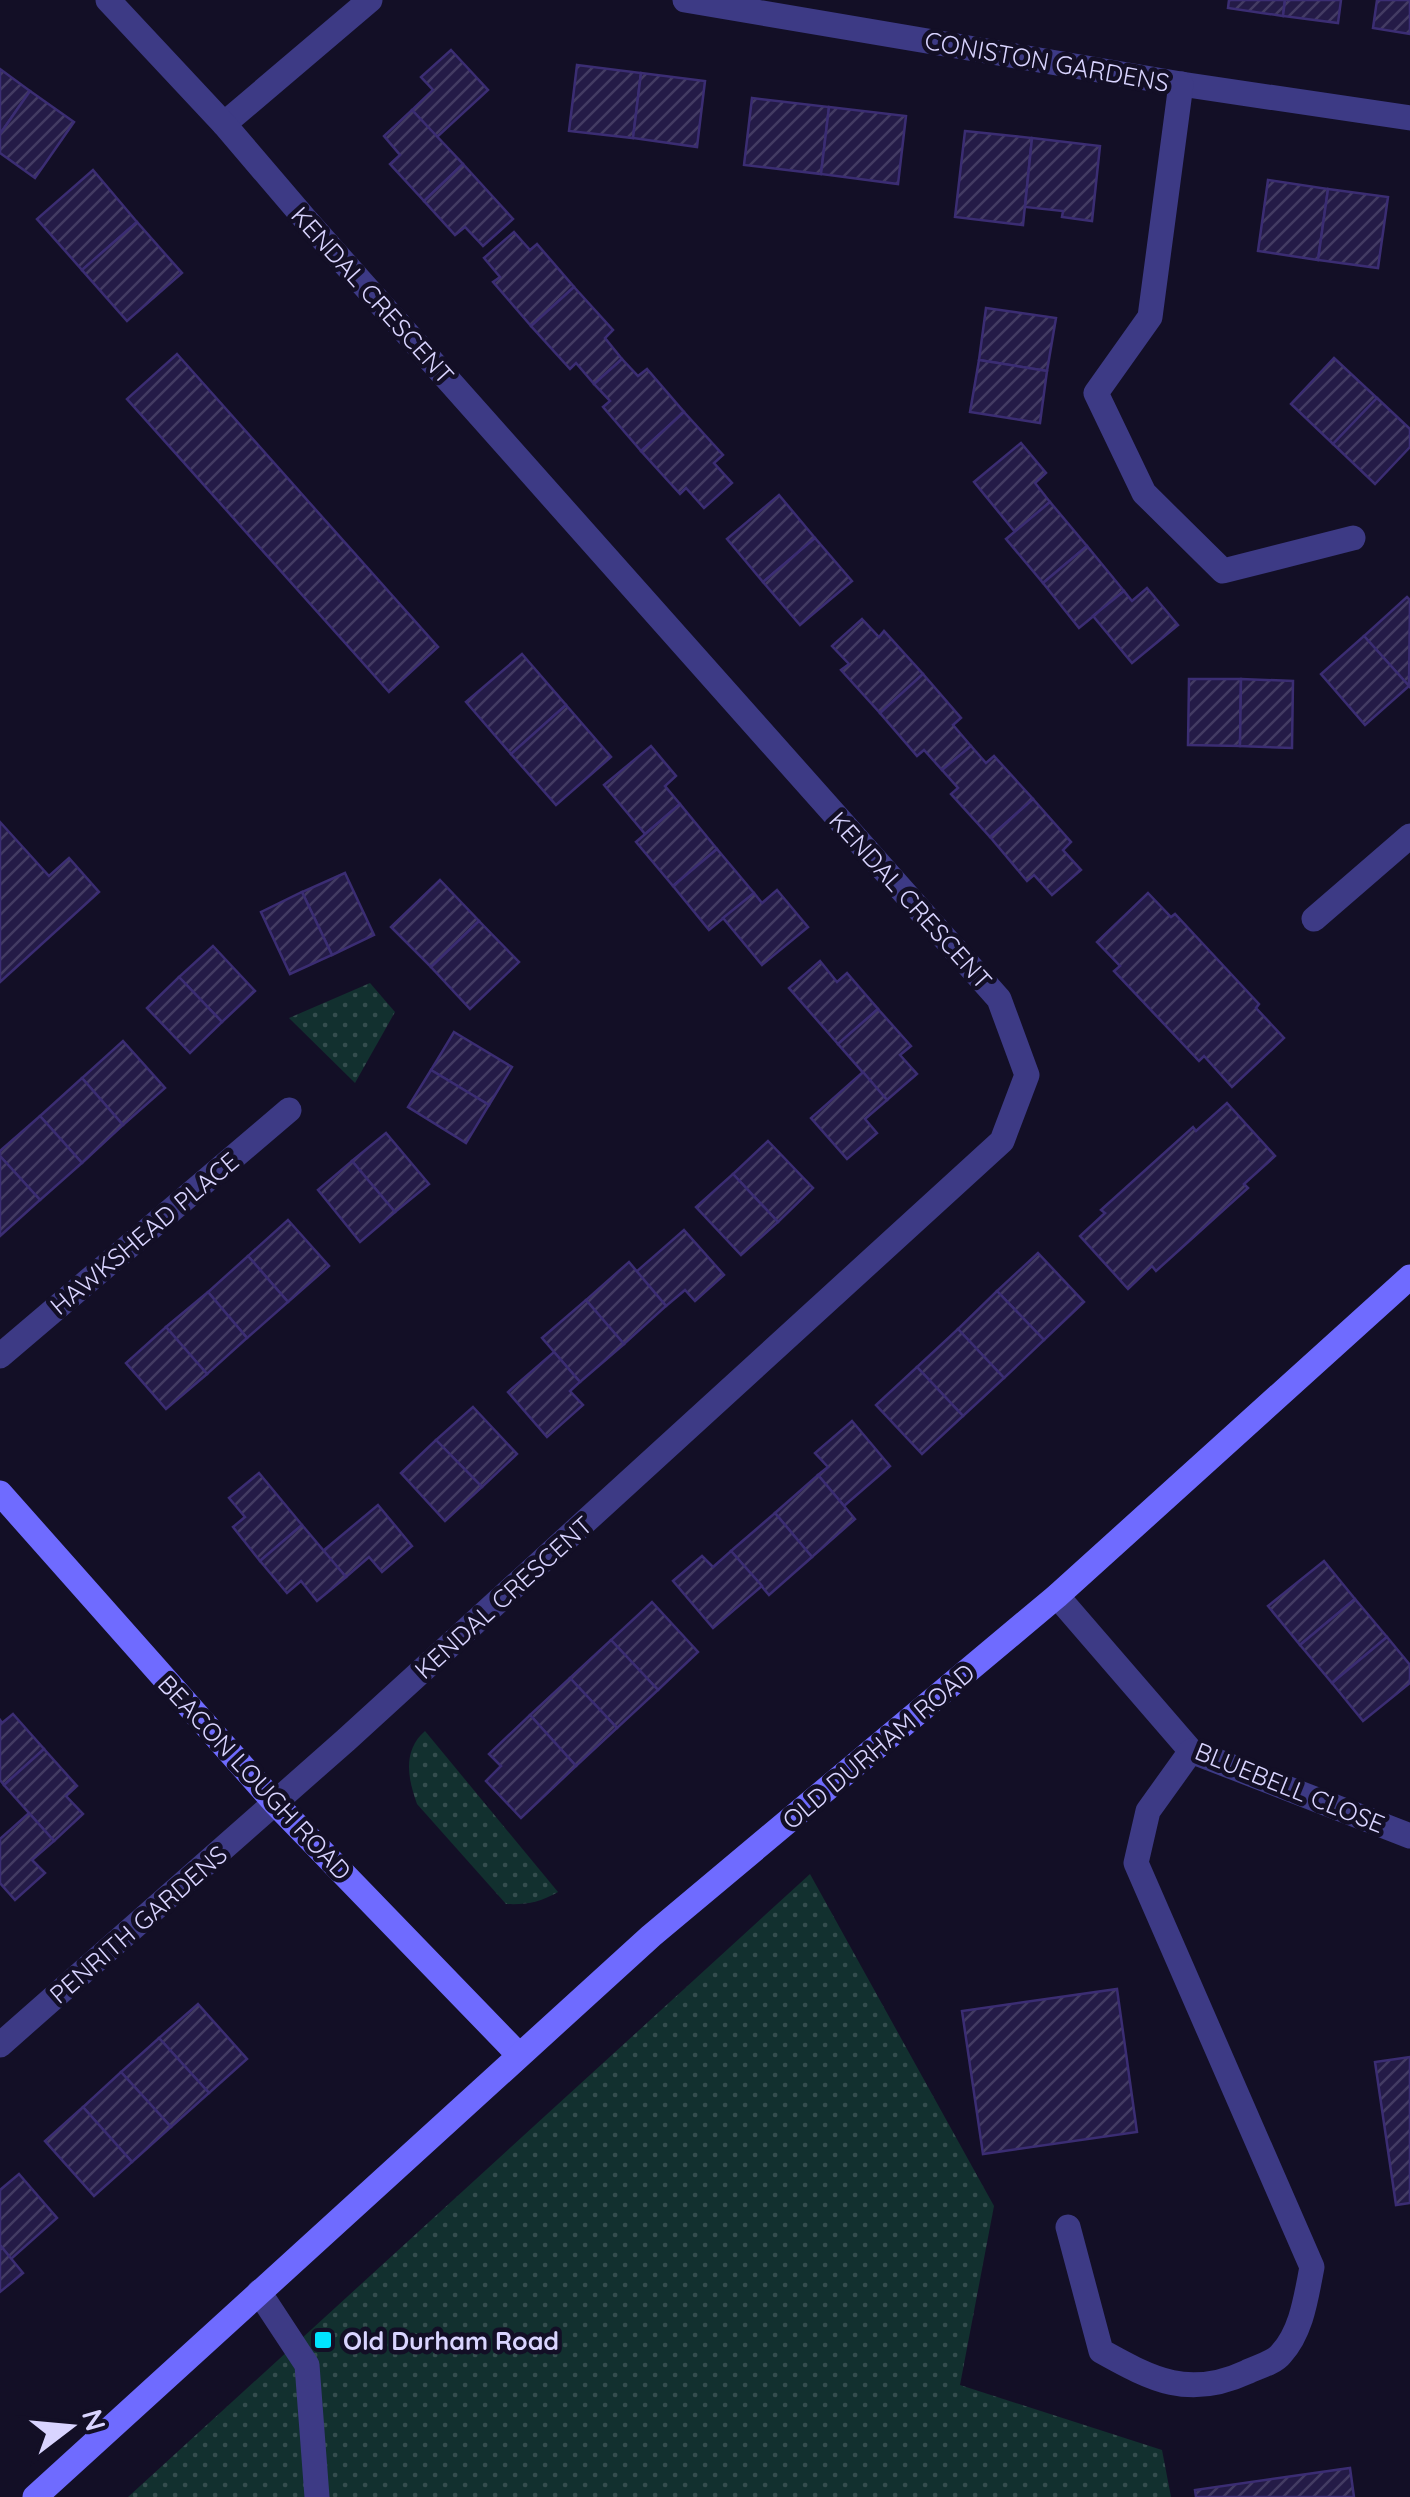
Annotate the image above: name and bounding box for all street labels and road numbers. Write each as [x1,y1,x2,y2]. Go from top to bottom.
street label: CONISTON GARDENS [922,24,1172,98]
street label: KENDAL CRESCENT [285,200,461,390]
street label: KENDAL CRESCENT [823,805,999,995]
street label: HAWKSHEAD PLACE [43,1145,245,1321]
street label: KENDAL CRESCENT [408,1509,598,1685]
street label: OLD DURHAM ROAD [776,1657,980,1835]
street label: BEACON LOUGH ROAD [152,1668,358,1886]
street label: BLUEBELL CLOSE [1191,1735,1389,1839]
street label: PENRITH GARDENS [43,1839,233,2009]

